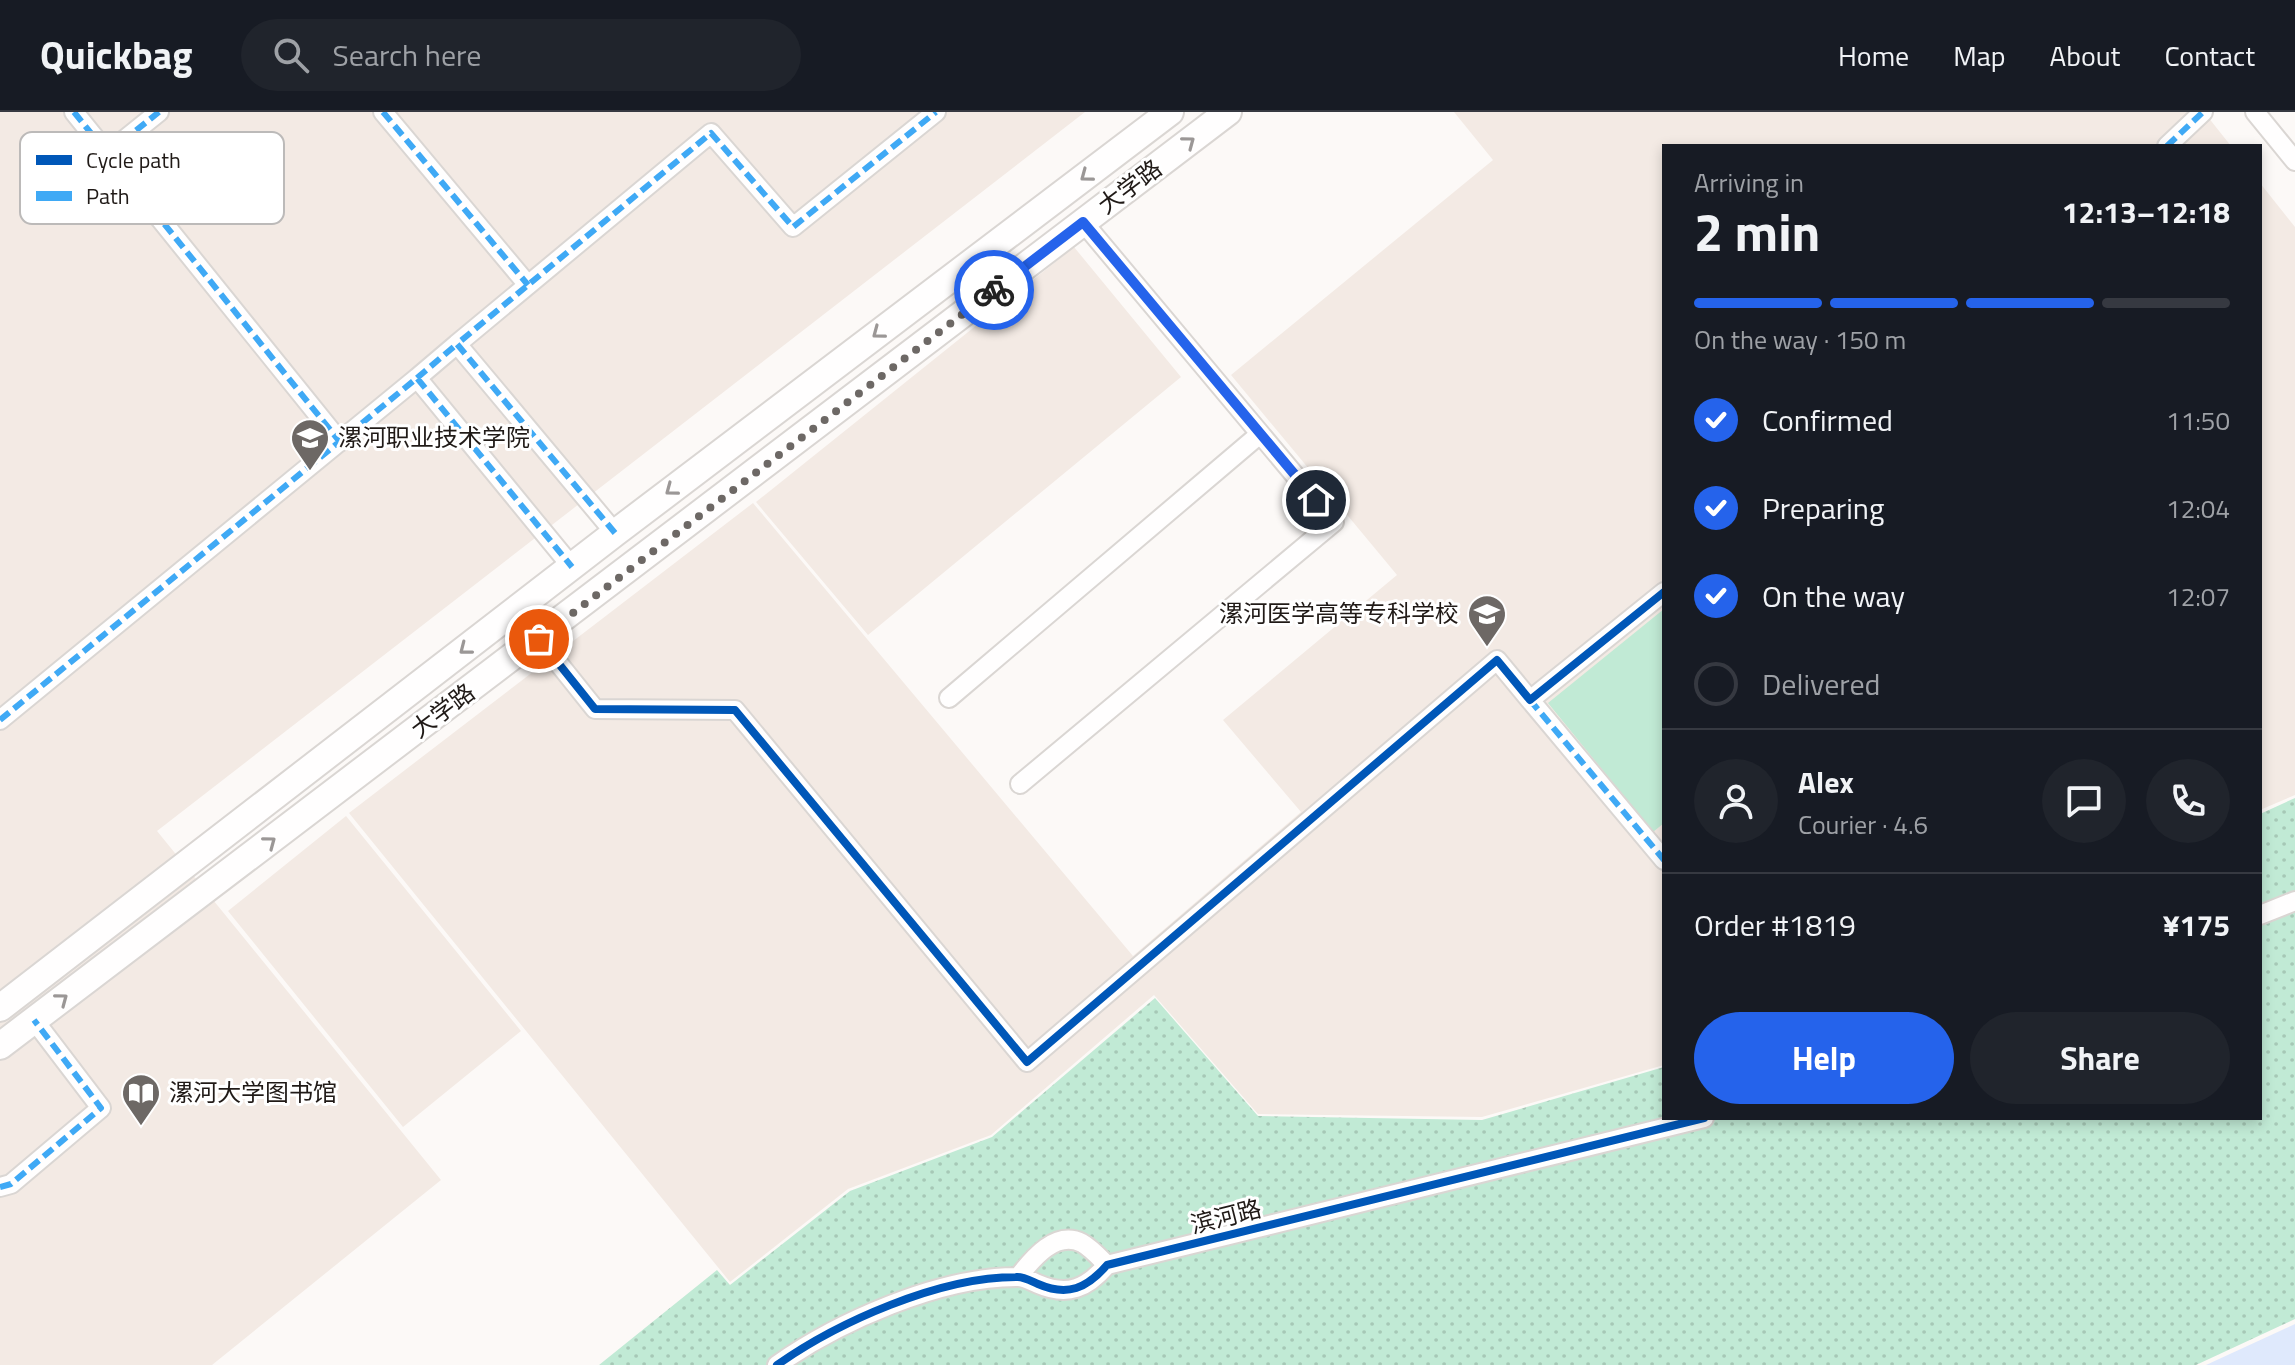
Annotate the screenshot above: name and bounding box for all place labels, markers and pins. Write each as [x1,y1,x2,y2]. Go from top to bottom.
school or university icon: 漯河职业技术学院 [289,417,331,472]
place label: 漯河职业技术学院 [338,419,530,455]
pin [1282,466,1350,534]
school or university icon: 漯河医学高等专科学校 [1466,593,1508,648]
place label: 漯河医学高等专科学校 [1219,595,1459,631]
pin [505,605,573,673]
library icon: 漯河大学图书馆 [120,1072,162,1127]
place label: 漯河大学图书馆 [169,1074,337,1110]

